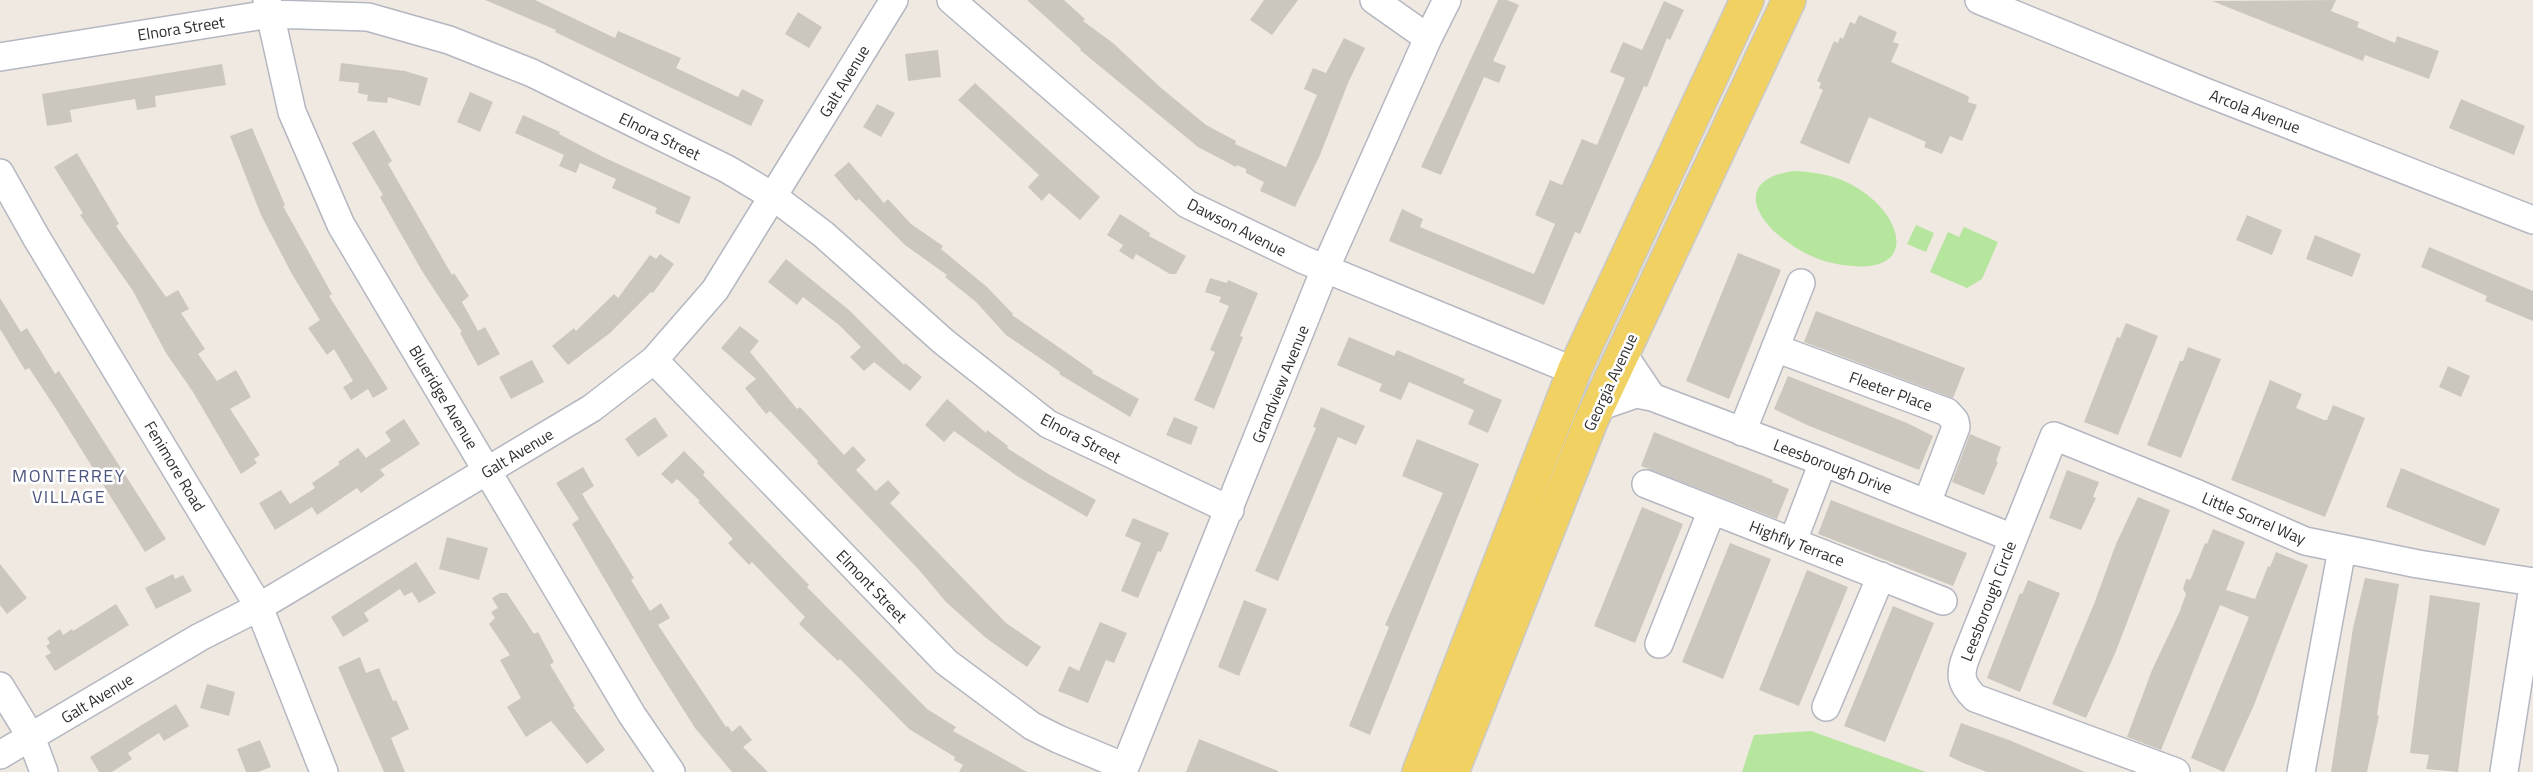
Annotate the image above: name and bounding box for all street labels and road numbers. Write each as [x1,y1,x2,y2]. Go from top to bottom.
street label: Elnora Street [136,9,227,47]
street label: Galt Avenue [813,40,875,122]
street label: Arcola Avenue [2206,83,2304,139]
street label: Elnora Street [615,106,705,166]
street label: Dawson Avenue [1183,192,1291,262]
street label: Grandview Avenue [1245,321,1315,447]
street label: Georgia Avenue [1577,329,1643,435]
street label: Blueridge Avenue [403,340,485,454]
street label: Fleeter Place [1846,365,1936,417]
street label: Elnora Street [1037,407,1126,469]
street label: Fenimore Road [139,416,211,516]
street label: Galt Avenue [476,422,558,484]
street label: Leesborough Drive [1770,432,1896,500]
street label: Little Sorrel Way [2198,485,2310,551]
street label: Highfly Terrace [1746,514,1848,572]
street label: Leesborough Circle [1954,537,2022,665]
street label: Elmont Street [831,544,913,628]
street label: Galt Avenue [56,667,138,729]

